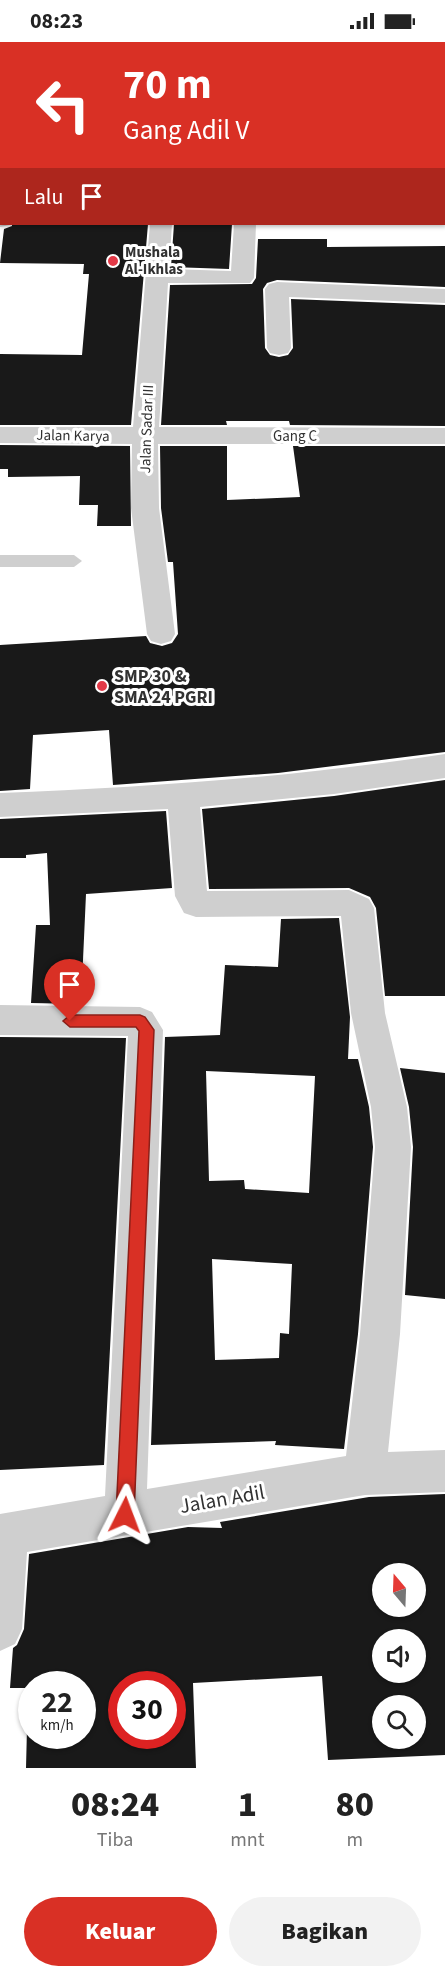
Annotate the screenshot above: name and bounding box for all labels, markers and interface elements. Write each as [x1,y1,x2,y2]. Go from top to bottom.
text: 08:23 [30,5,83,37]
text: 70 m [123,55,212,115]
icon: left [24,66,102,144]
text: Gang Adil V [123,111,250,150]
icon: arrive [75,180,108,213]
text: Lalu [24,181,63,213]
place label: Mushala Al-Ikhlas [124,242,183,280]
marker: Mushala Al-Ikhlas [106,254,120,268]
street label: Jalan Sadar III [135,384,159,474]
street label: Jalan Karya [36,425,110,447]
street label: Gang C [273,426,318,447]
place label: SMP 30 & SMA 24 PGRI [114,664,213,710]
marker: SMP 30 & SMA 24 PGRI [95,679,109,693]
pin [44,959,95,1021]
icon: arrive [53,968,86,1001]
street label: Jalan Adil [177,1477,267,1521]
position arrow [93,1483,157,1547]
north arrow [372,1563,426,1617]
map controls [372,1563,426,1749]
button: sound [372,1629,426,1683]
speed limit sign: 30 [108,1671,186,1749]
text: 22 [41,1681,73,1724]
button: search [372,1695,426,1749]
text: km/h [40,1715,74,1736]
text: 08:24 [71,1779,159,1830]
text: 1 [238,1779,257,1830]
text: 80 [335,1779,374,1830]
text: Tiba [97,1826,133,1854]
text: mnt [230,1826,264,1854]
text: m [346,1826,363,1854]
button: Keluar [24,1897,217,1966]
button: Bagikan [229,1897,421,1966]

